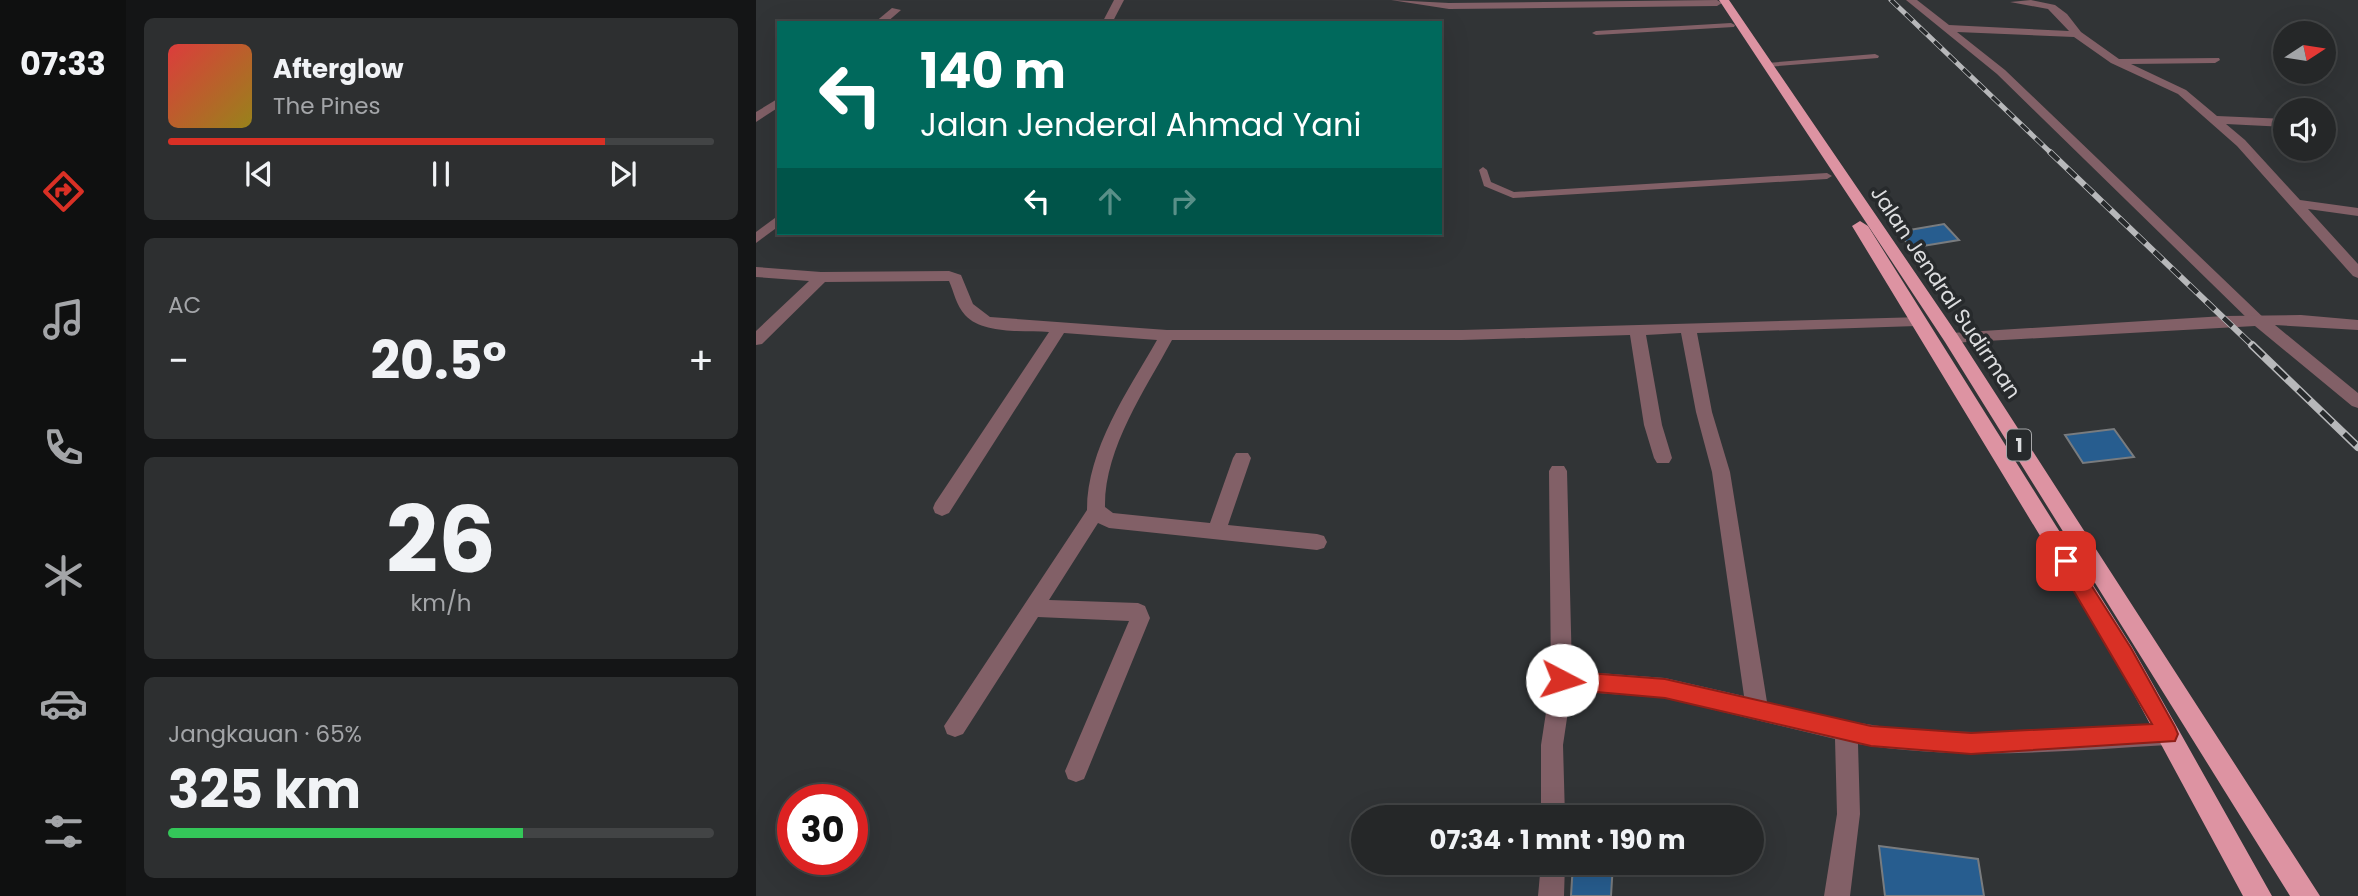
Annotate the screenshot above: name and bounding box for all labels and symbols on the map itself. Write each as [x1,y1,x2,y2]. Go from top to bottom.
north arrow [2273,21,2336,84]
street label: Jalan Jendral Sudirman [1864,180,2028,404]
road number: 1 [2007,430,2031,460]
pin [2036,531,2096,591]
position arrow [1525,643,1599,717]
speed limit sign: 30 [777,784,868,875]

